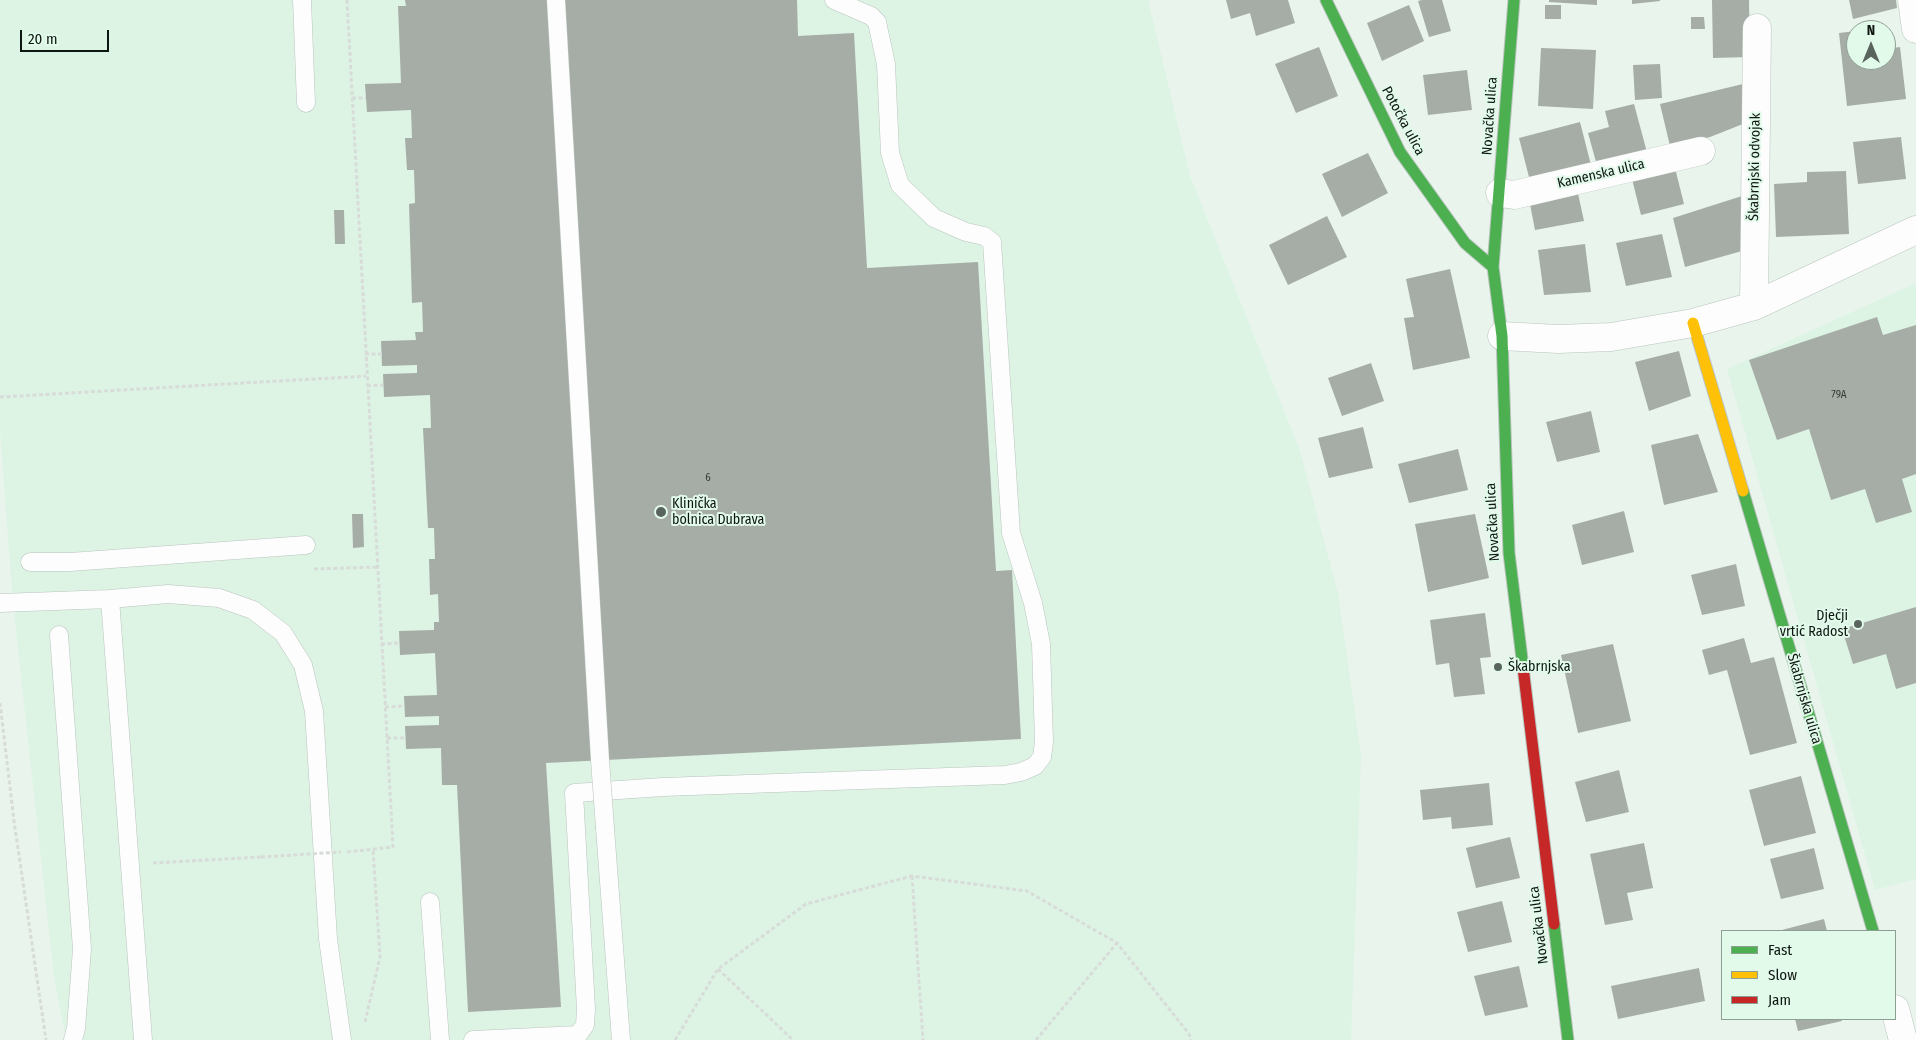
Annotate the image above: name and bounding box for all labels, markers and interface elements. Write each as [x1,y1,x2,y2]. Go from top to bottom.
scale bar [22,20,111,52]
north arrow [1846,20,1896,70]
text: N [1867,22,1875,39]
text: 20 m [28,30,58,48]
street label: Novačka ulica [1479,76,1501,156]
street label: Potočka ulica [1378,84,1428,158]
street label: Škabrnjski odvojak [1746,113,1764,221]
street label: Kamenska ulica [1556,156,1646,192]
house number: 79A [1831,388,1847,402]
house number: 6 [705,471,711,485]
street label: Novačka ulica [1483,482,1503,562]
place label: Klinička bolnica Dubrava [672,496,764,528]
marker: Klinička bolnica Dubrava [654,505,668,519]
place label: Dječji vrtić Radost [1780,608,1848,640]
marker: Dječji vrtić Radost [1852,618,1864,630]
street label: Škabrnjska ulica [1783,652,1825,746]
place label: Škabrnjska [1508,659,1571,675]
marker: Škabrnjska [1492,661,1504,673]
street label: Novačka ulica [1526,885,1552,965]
legend [1721,930,1896,1020]
text: Fast [1768,941,1792,959]
text: Slow [1768,966,1797,984]
text: Jam [1768,991,1791,1009]

